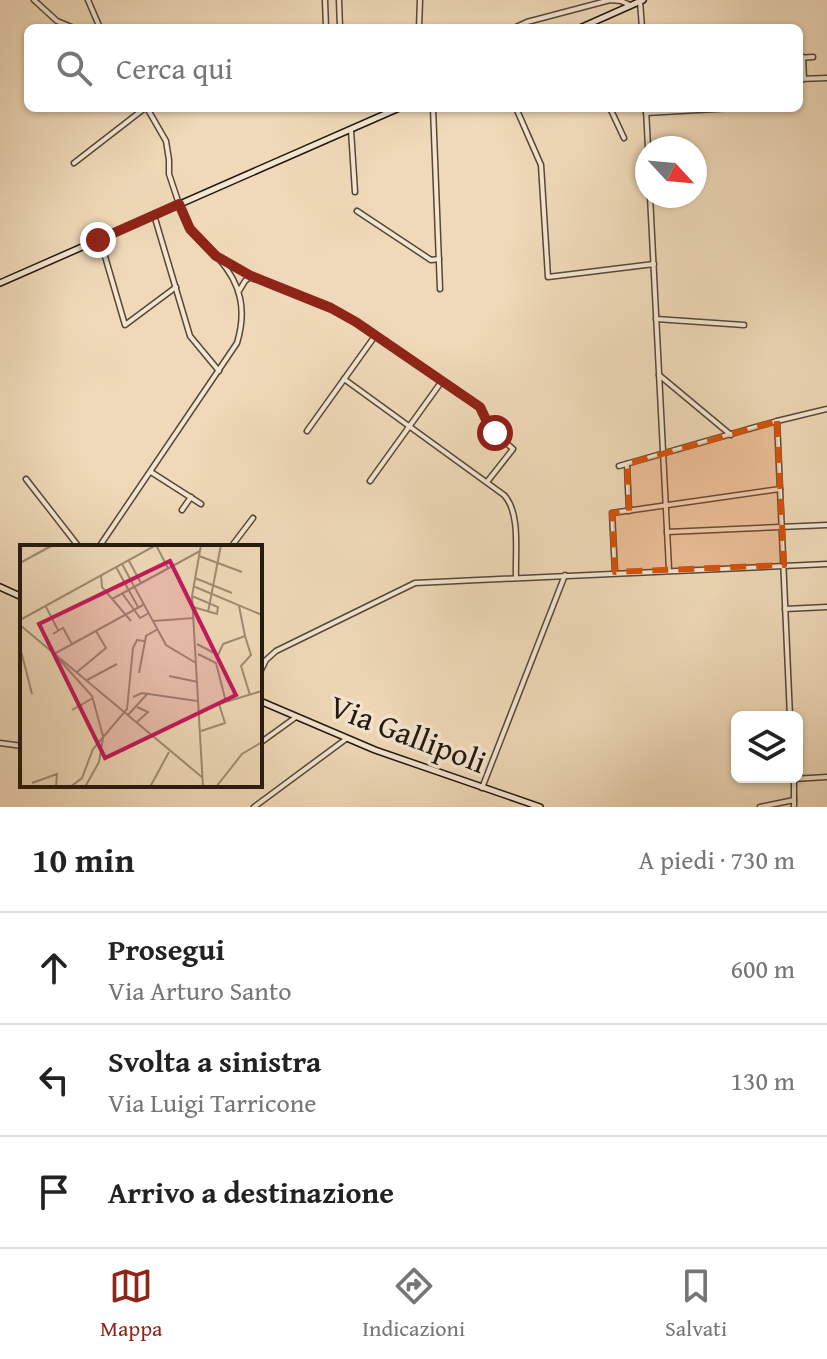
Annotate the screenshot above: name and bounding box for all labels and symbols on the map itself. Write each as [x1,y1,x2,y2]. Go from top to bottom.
north arrow [635,136,707,208]
route end [80,222,116,258]
route start [477,415,513,451]
inset map [20,545,262,787]
street label: Via Gallipoli [323,682,493,785]

